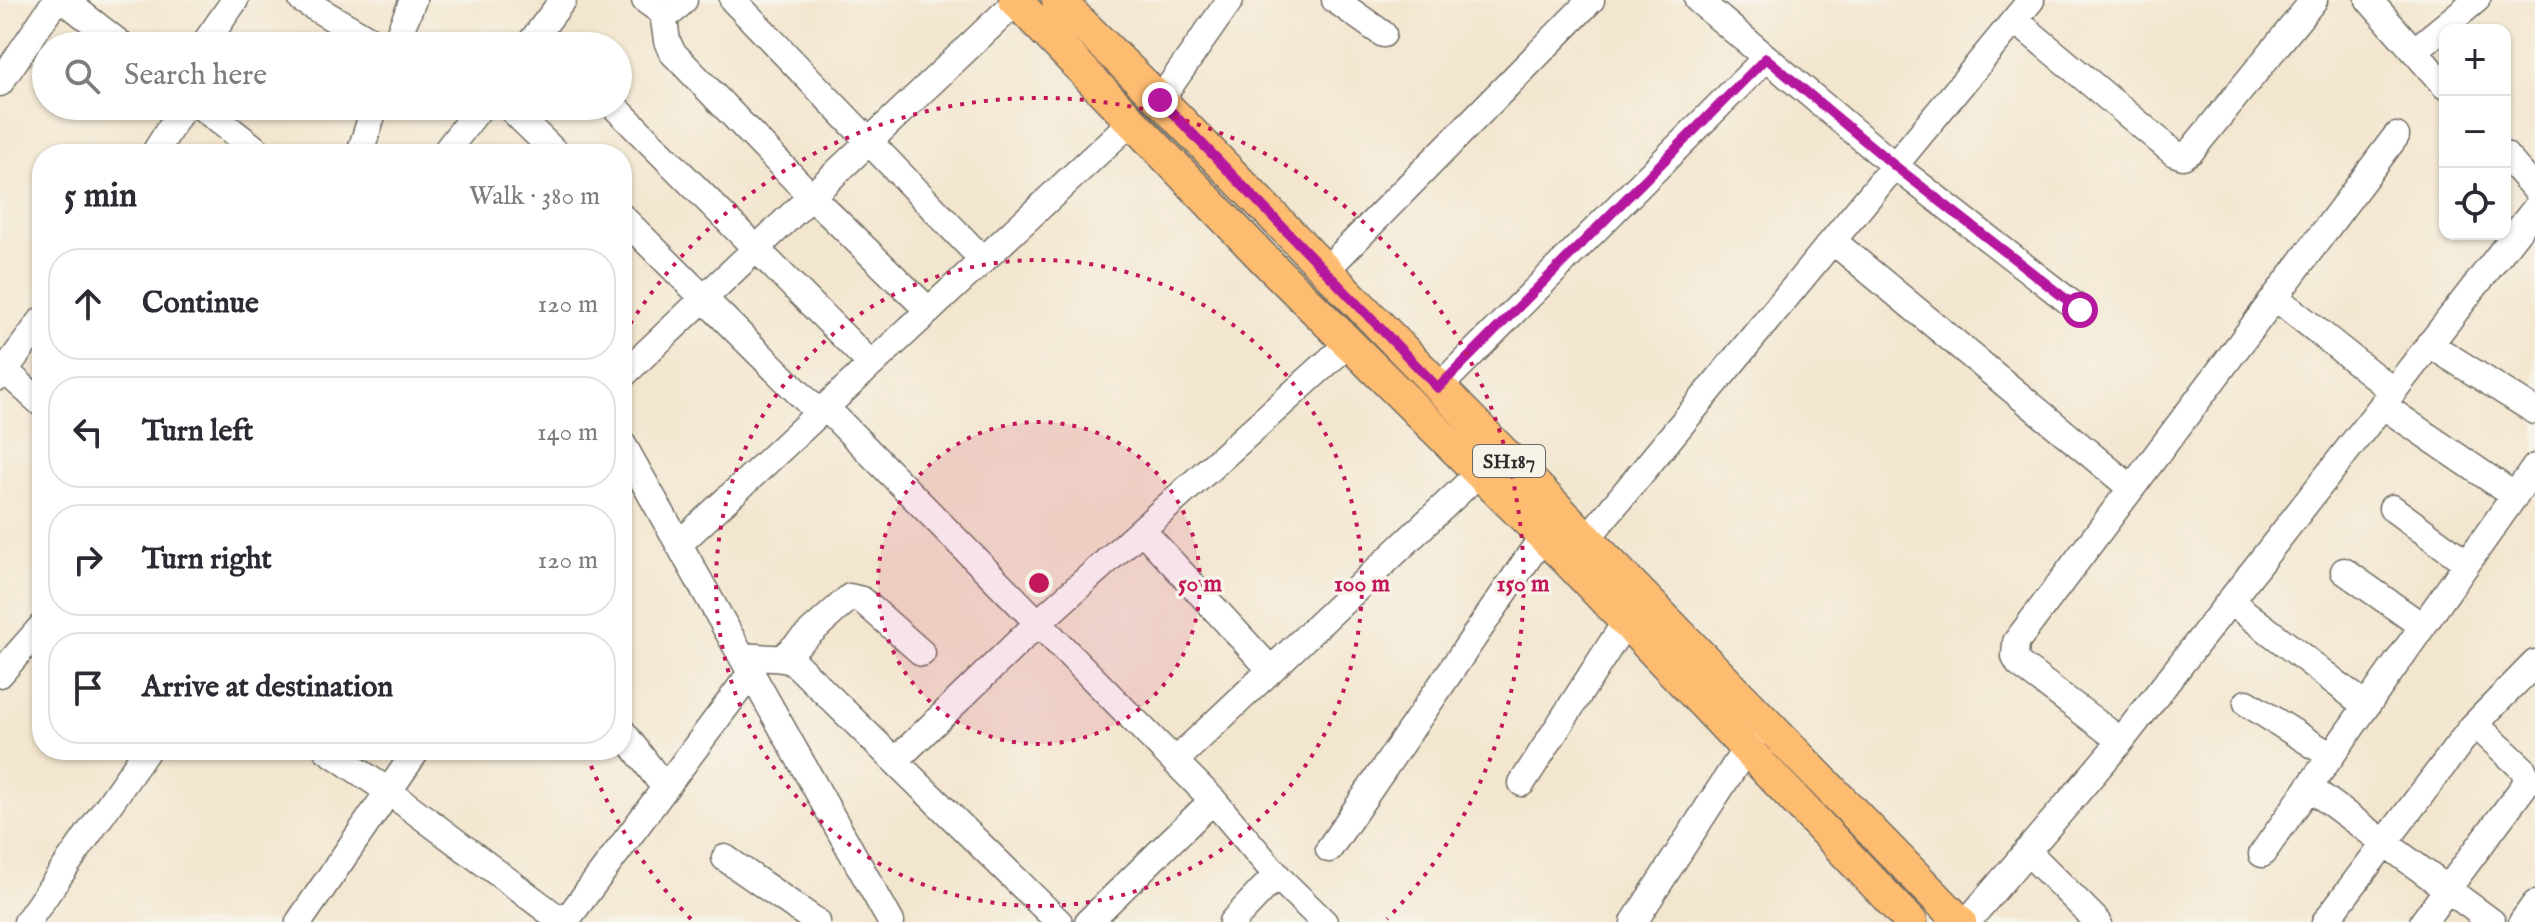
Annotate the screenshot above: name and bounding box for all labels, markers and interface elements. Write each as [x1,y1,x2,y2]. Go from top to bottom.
map controls [2439,24,2511,240]
button: + [2439,24,2511,96]
search box [32,32,632,120]
icon: search [60,54,104,98]
text: Search here [124,57,267,95]
route end [1142,82,1178,118]
button: − [2439,96,2511,168]
button: locate [2439,168,2511,240]
text: 5 min [64,175,137,218]
text: Walk · 380 m [469,180,600,213]
icon: ahead [66,282,110,326]
text: Continue [142,285,259,323]
text: 120 m [538,288,598,321]
route start [2062,292,2098,328]
icon: left [66,410,110,454]
text: Turn left [142,413,253,451]
text: 140 m [537,416,598,449]
road number: SH187 [1473,445,1545,477]
icon: right [66,538,110,582]
text: Turn right [142,541,272,579]
text: 120 m [538,544,598,577]
centre of rings [1025,569,1053,597]
text: 50 m [1178,569,1223,600]
text: 100 m [1334,569,1391,600]
text: 150 m [1496,569,1550,600]
icon: arrive [66,666,110,710]
text: Arrive at destination [142,669,393,707]

